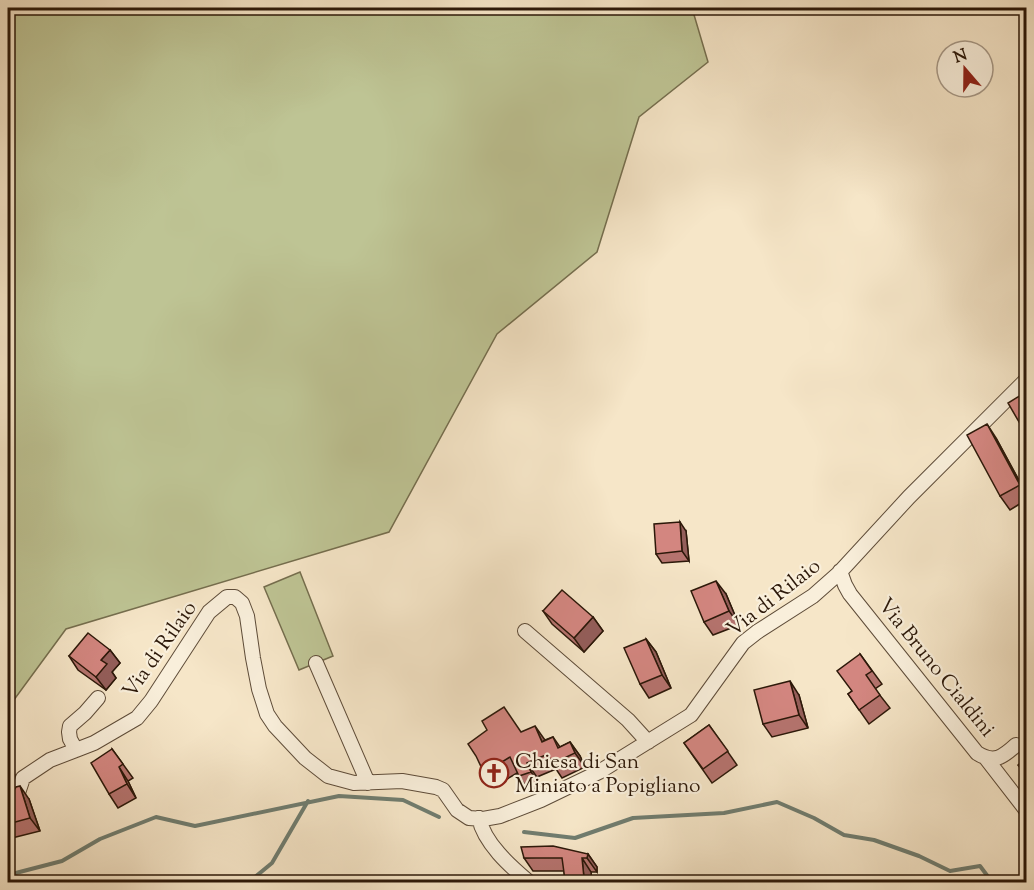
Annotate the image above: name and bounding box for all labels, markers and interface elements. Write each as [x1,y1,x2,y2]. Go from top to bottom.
north arrow [935,39,995,99]
text: N [951,44,971,70]
street label: Via di Rilaio [721,552,828,645]
street label: Via Bruno Cialdini [870,592,1001,744]
street label: Via di Rilaio [116,596,205,705]
place label: Chiesa di San Miniato a Popigliano [515,748,701,802]
church icon: Chiesa di San Miniato a Popigliano [478,757,510,789]

